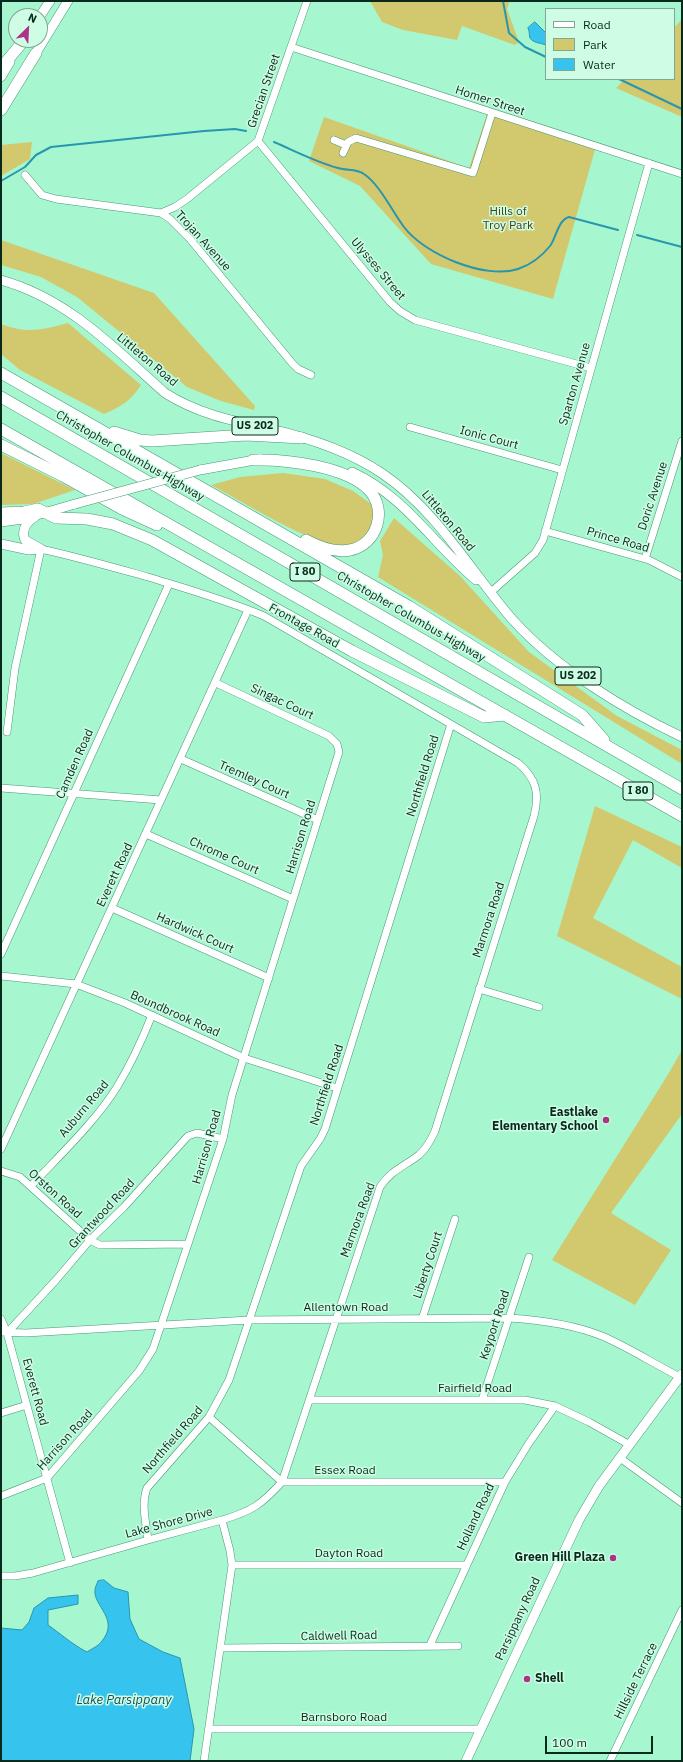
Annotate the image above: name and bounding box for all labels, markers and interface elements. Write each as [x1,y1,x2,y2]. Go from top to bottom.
north arrow [8,8,48,48]
legend [545,8,675,80]
text: N [26,10,39,26]
text: Road [583,17,611,32]
text: Park [583,37,607,52]
street label: Grecian Street [245,52,283,130]
text: Water [583,57,615,72]
street label: Homer Street [453,83,527,119]
park label: Hills of Troy Park [483,205,533,233]
street label: Trojan Avenue [172,208,234,274]
street label: Ulysses Street [348,235,408,303]
street label: Littleton Road [114,330,180,390]
street label: Sparton Avenue [556,341,594,427]
street label: Christopher Columbus Highway [53,407,207,505]
road number: US 202 [232,417,278,435]
street label: Ionic Court [458,423,520,453]
street label: Doric Avenue [635,460,671,532]
street label: Littleton Road [418,488,478,554]
street label: Prince Road [585,524,651,556]
road number: I 80 [290,563,320,581]
street label: Christopher Columbus Highway [334,568,488,666]
street label: Frontage Road [266,601,342,651]
road number: US 202 [555,667,601,685]
street label: Singac Court [248,681,316,723]
street label: Camden Road [53,727,97,801]
street label: Northfield Road [404,733,442,819]
street label: Tremley Court [216,758,292,802]
road number: I 80 [623,782,653,800]
street label: Harrison Road [283,798,319,876]
street label: Chrome Court [187,834,261,878]
street label: Everett Road [94,841,136,909]
street label: Marmora Road [470,880,508,960]
street label: Hardwick Court [154,909,236,957]
street label: Boundbrook Road [128,988,222,1040]
street label: Northfield Road [307,1042,347,1128]
street label: Auburn Road [56,1078,112,1140]
place label: Eastlake Elementary School [492,1106,598,1134]
street label: Harrison Road [190,1108,224,1186]
marker: Eastlake Elementary School [601,1115,611,1125]
street label: Orston Road [25,1166,85,1222]
street label: Grantwood Road [66,1176,138,1252]
street label: Marmora Road [338,1180,378,1260]
street label: Liberty Court [410,1230,446,1300]
street label: Keyport Road [477,1288,513,1362]
street label: Allentown Road [304,1301,388,1315]
street label: Everett Road [19,1357,51,1427]
street label: Fairfield Road [438,1382,512,1396]
street label: Northfield Road [140,1403,206,1477]
street label: Harrison Road [34,1407,96,1473]
street label: Essex Road [314,1464,376,1478]
street label: Holland Road [454,1481,498,1553]
street label: Lake Shore Drive [124,1504,214,1542]
street label: Dayton Road [315,1547,383,1561]
place label: Green Hill Plaza [515,1551,605,1565]
marker: Green Hill Plaza [608,1553,618,1563]
street label: Parsippany Road [492,1575,544,1663]
street label: Caldwell Road [301,1628,377,1644]
street label: Hillside Terrace [611,1640,661,1722]
place label: Shell [535,1672,564,1686]
marker: Shell [522,1674,532,1684]
water label: Lake Parsippany [76,1692,172,1708]
street label: Barnsboro Road [301,1711,387,1725]
scale bar [547,1728,655,1754]
text: 100 m [552,1735,587,1750]

